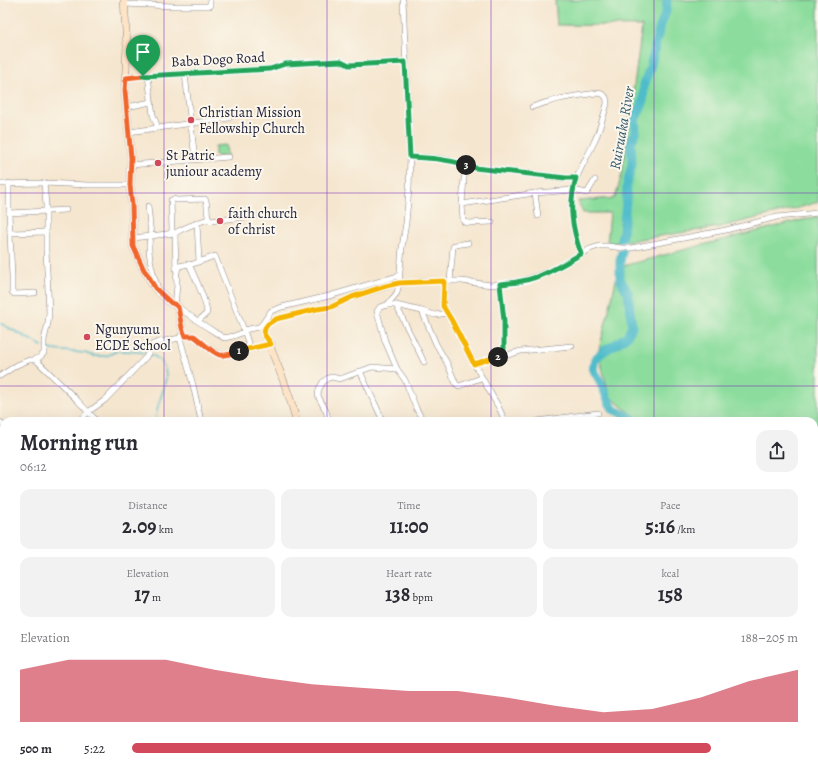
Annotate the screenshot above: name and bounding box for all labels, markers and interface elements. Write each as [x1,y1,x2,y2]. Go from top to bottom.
pin [126,35,160,76]
icon: arrive [132,41,154,63]
street label: Baba Dogo Road [171,48,266,71]
water label: Ruiruaka River [605,84,639,171]
place label: Christian Mission Fellowship Church [199,103,305,138]
marker: Christian Mission Fellowship Church [186,115,196,125]
place label: St Patric juniour academy [166,146,262,181]
pin: 3 [456,155,476,175]
text: 3 [464,157,468,172]
marker: St Patric juniour academy [153,158,163,168]
place label: faith church of christ [228,204,298,239]
marker: faith church of christ [215,216,225,226]
place label: Ngunyumu ECDE School [95,320,171,355]
marker: Ngunyumu ECDE School [82,332,92,342]
pin: 1 [229,341,249,361]
text: 1 [237,343,241,358]
pin: 2 [488,347,508,367]
text: 2 [495,349,501,364]
text: Morning run [20,428,138,458]
button: share [756,430,798,472]
text: 06:12 [20,458,47,475]
text: Distance [128,498,167,513]
text: Time [398,498,420,513]
text: Pace [660,498,681,513]
text: 2.09 [122,513,157,540]
text: 11:00 [389,513,429,540]
text: 5:16 [645,513,675,540]
text: km [157,522,173,537]
text: /km [675,522,695,537]
text: Elevation [127,566,169,581]
text: Heart rate [386,566,432,581]
text: kcal [662,566,679,581]
text: 17 [134,581,150,608]
text: 138 [385,581,410,608]
text: 158 [658,581,683,608]
text: m [150,590,161,605]
text: bpm [410,590,433,605]
text: Elevation [20,629,70,646]
text: 188–205 m [741,629,798,646]
text: 500 m [20,740,52,757]
text: 5:22 [84,740,105,757]

